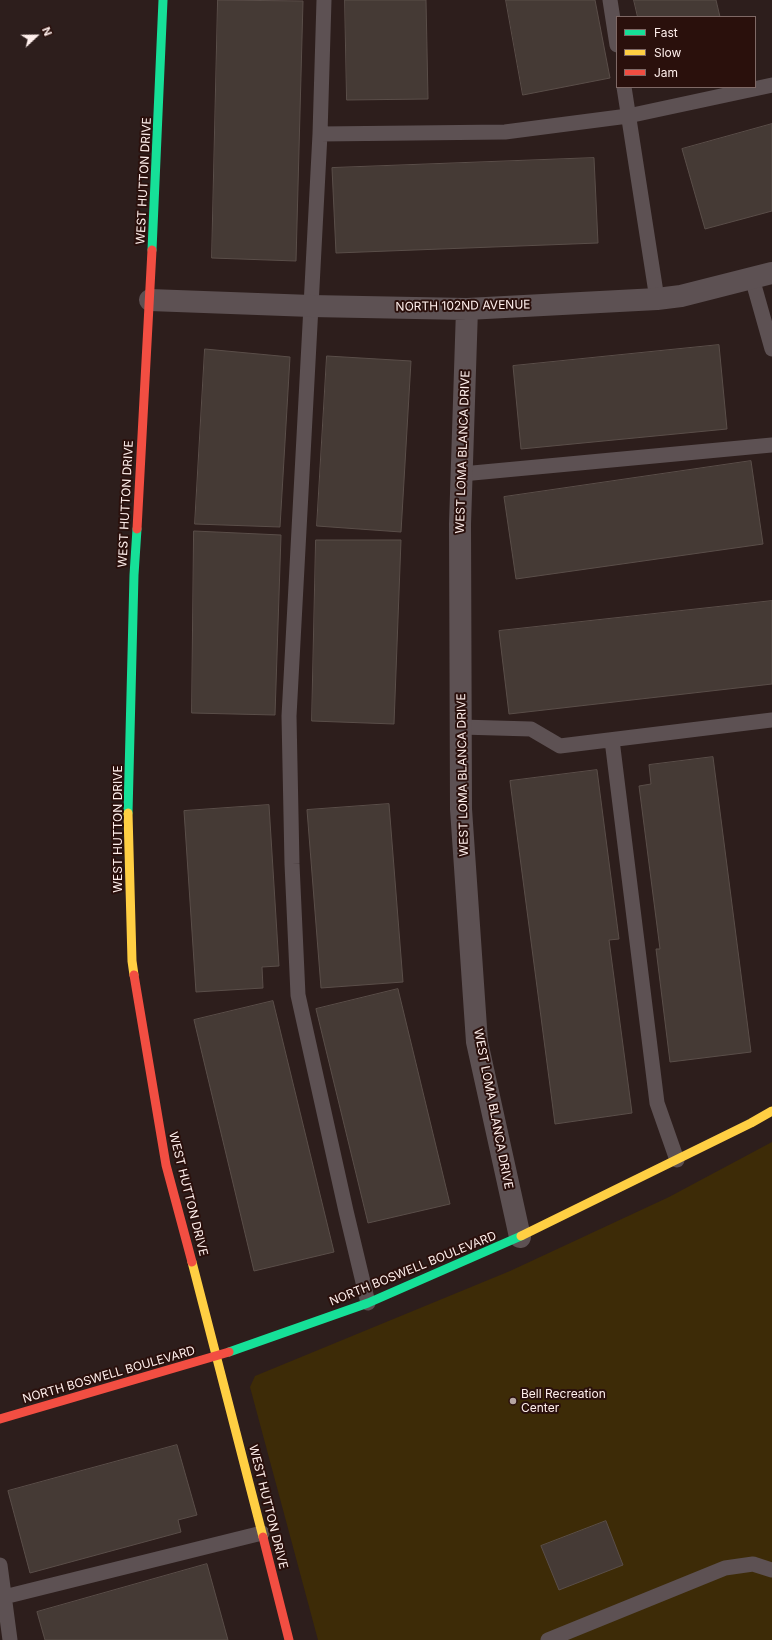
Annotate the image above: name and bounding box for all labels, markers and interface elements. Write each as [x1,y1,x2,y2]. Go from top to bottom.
north arrow [16,16,56,56]
legend [616,16,756,88]
text: N [39,25,55,38]
text: Fast [654,25,678,40]
text: Slow [654,45,681,60]
text: Jam [654,65,678,80]
street label: WEST HUTTON DRIVE [133,117,155,245]
street label: NORTH 102ND AVENUE [395,298,531,314]
street label: WEST LOMA BLANCA DRIVE [453,370,473,534]
street label: WEST HUTTON DRIVE [115,440,137,568]
street label: WEST LOMA BLANCA DRIVE [454,693,472,857]
street label: WEST HUTTON DRIVE [111,765,125,893]
street label: WEST LOMA BLANCA DRIVE [470,1028,516,1190]
street label: WEST HUTTON DRIVE [166,1130,210,1258]
street label: NORTH BOSWELL BOULEVARD [327,1229,499,1309]
street label: NORTH BOSWELL BOULEVARD [21,1343,197,1407]
place label: Bell Recreation Center [521,1387,606,1415]
marker: Bell Recreation Center [508,1396,518,1406]
street label: WEST HUTTON DRIVE [246,1443,290,1571]

